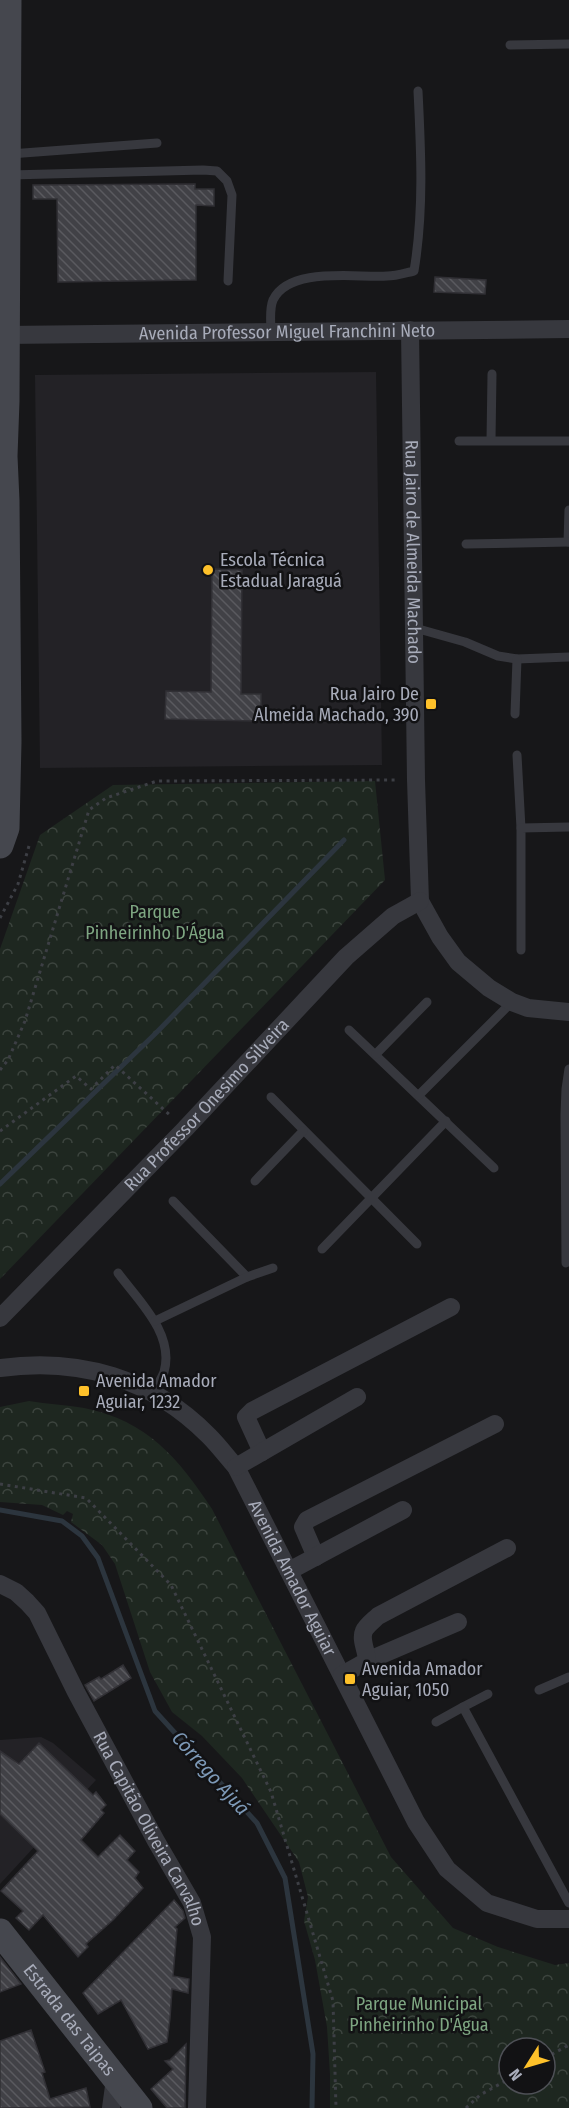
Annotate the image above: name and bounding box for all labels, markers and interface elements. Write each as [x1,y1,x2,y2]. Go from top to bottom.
street label: Avenida Professor Miguel Franchini Neto [139,319,435,345]
street label: Rua Jairo de Almeida Machado [400,440,425,664]
place label: Escola Técnica Estadual Jaraguá [220,549,342,592]
marker: Escola Técnica Estadual Jaraguá [201,563,215,577]
place label: Rua Jairo De Almeida Machado, 390 [254,683,419,726]
marker: Rua Jairo De Almeida Machado, 390 [424,697,438,711]
park label: Parque Pinheirinho D'Água [85,901,225,944]
street label: Rua Professor Onesimo Silveira [120,1014,294,1195]
place label: Avenida Amador Aguiar, 1232 [96,1370,217,1413]
marker: Avenida Amador Aguiar, 1232 [77,1384,91,1398]
street label: Avenida Amador Aguiar [244,1496,341,1660]
place label: Avenida Amador Aguiar, 1050 [362,1658,483,1701]
marker: Avenida Amador Aguiar, 1050 [343,1672,357,1686]
water label: Córrego Ajuá [167,1726,255,1820]
street label: Rua Capitão Oliveira Carvalho [88,1728,209,1928]
street label: Estrada das Taipas [19,1960,120,2080]
park label: Parque Municipal Pinheirinho D'Água [349,1993,489,2036]
north arrow [497,2036,557,2096]
text: N [505,2065,526,2084]

